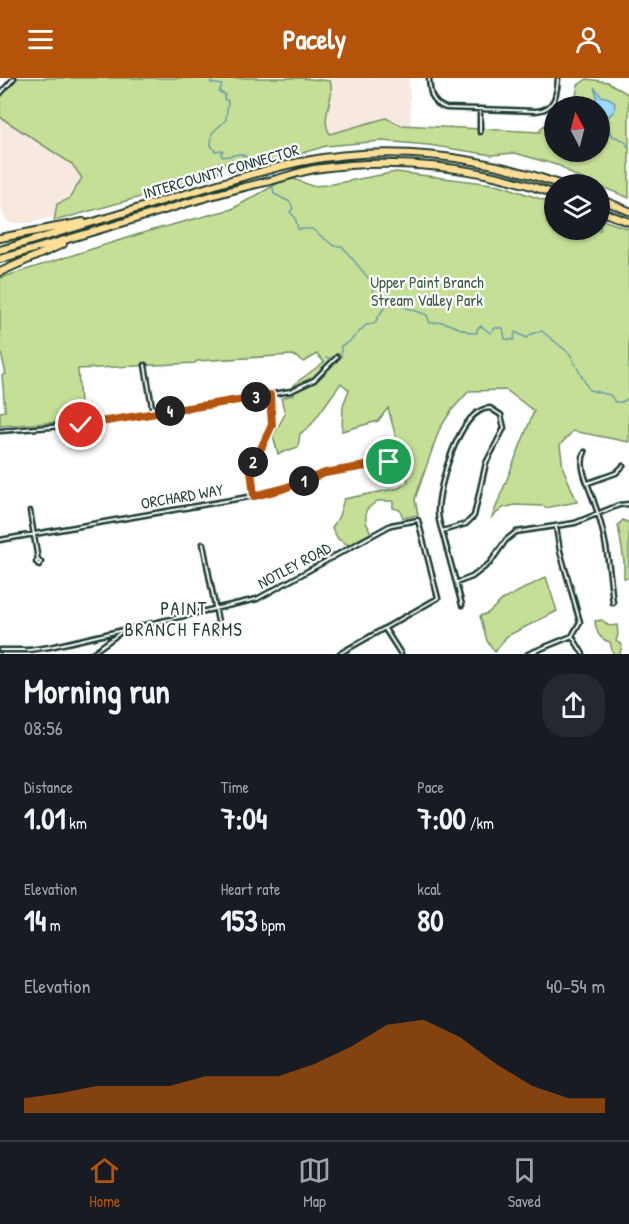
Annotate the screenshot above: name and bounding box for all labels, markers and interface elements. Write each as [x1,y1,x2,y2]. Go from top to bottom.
text: Pacely [283,21,346,57]
icon: menu [24,23,57,56]
icon: person [572,23,605,56]
north arrow [544,96,610,162]
map controls [544,96,610,240]
street label: INTERCOUNTY CONNECTOR [140,138,302,204]
button: layers [544,174,610,240]
park label: Upper Paint Branch Stream Valley Park [370,271,484,311]
pin: 3 [241,382,271,412]
text: 3 [252,386,260,408]
pin: 4 [155,396,185,426]
pin [55,399,106,450]
text: 4 [167,400,173,422]
icon: check [64,408,97,441]
pin [363,436,414,487]
icon: arrive [372,445,405,478]
pin: 2 [238,447,268,477]
text: 2 [249,451,257,473]
pin: 1 [289,466,319,496]
text: 1 [301,470,307,492]
street label: ORCHARD WAY [139,478,225,514]
street label: NOTLEY ROAD [253,536,335,594]
district label: PAINT BRANCH FARMS [125,596,243,642]
text: Morning run [24,669,170,713]
button: share [542,674,605,737]
text: 08:56 [24,714,63,741]
text: Distance [24,776,73,798]
text: Time [221,776,249,798]
text: Pace [417,776,444,798]
text: 1.01 [24,798,66,838]
text: 7:04 [221,798,267,838]
text: 7:00 [417,798,466,838]
text: km [66,812,87,834]
text: /km [466,812,494,834]
text: Elevation [24,878,77,900]
text: Heart rate [221,878,280,900]
text: kcal [417,878,441,900]
text: 14 [24,900,46,940]
text: 153 [221,900,258,940]
text: 80 [417,900,444,940]
text: m [46,914,61,936]
text: bpm [258,914,286,936]
text: Elevation [24,972,90,999]
text: 40–54 m [546,972,605,999]
tab: Home [88,1154,121,1212]
tab: Map [298,1154,331,1212]
tab: Saved [508,1154,541,1212]

